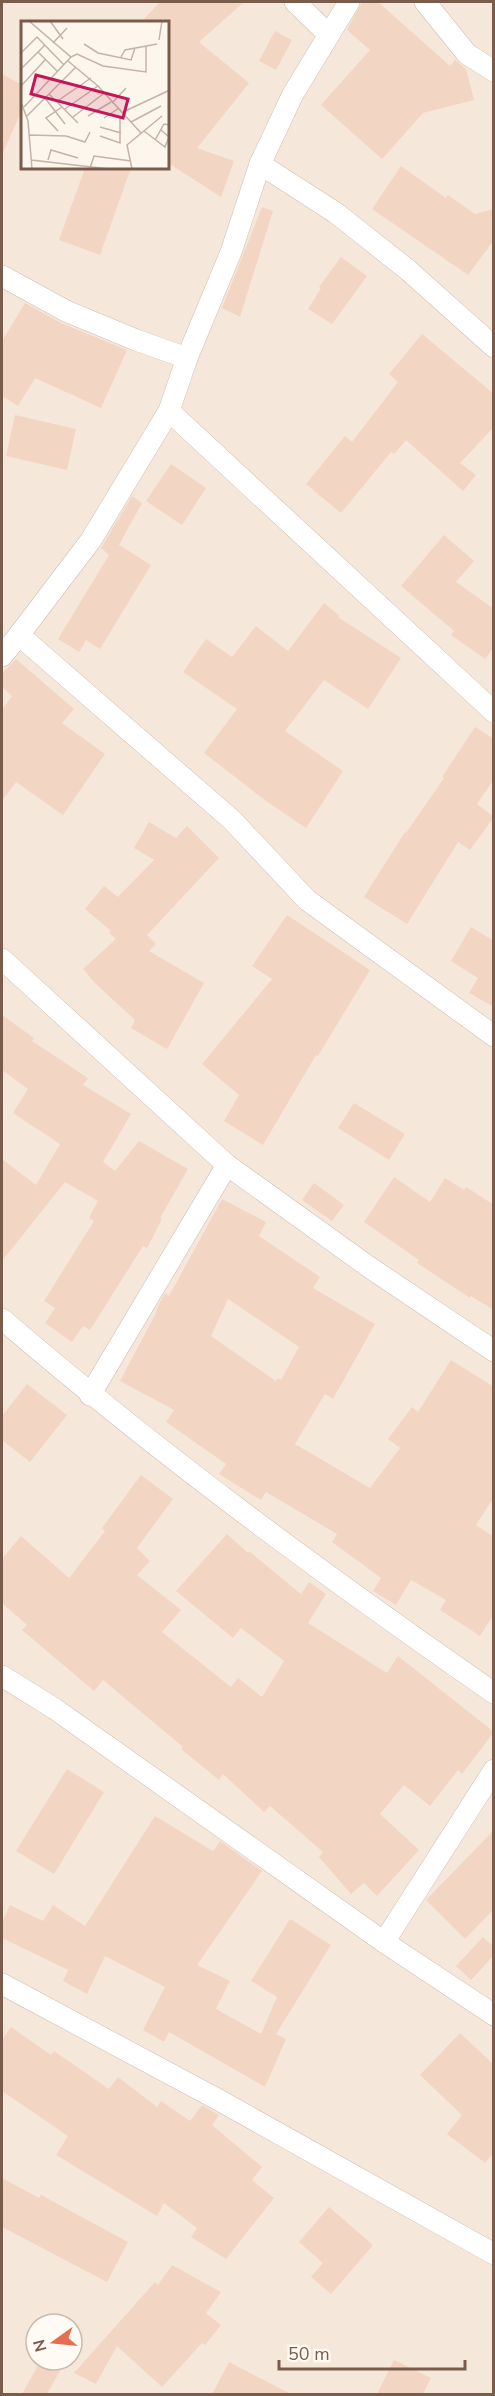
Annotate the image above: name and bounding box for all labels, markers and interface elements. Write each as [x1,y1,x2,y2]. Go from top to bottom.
inset map [21,21,170,170]
north arrow [24,2312,84,2372]
scale bar [279,2333,465,2371]
text: N [28,2337,53,2354]
text: 50 m [288,2342,330,2366]

